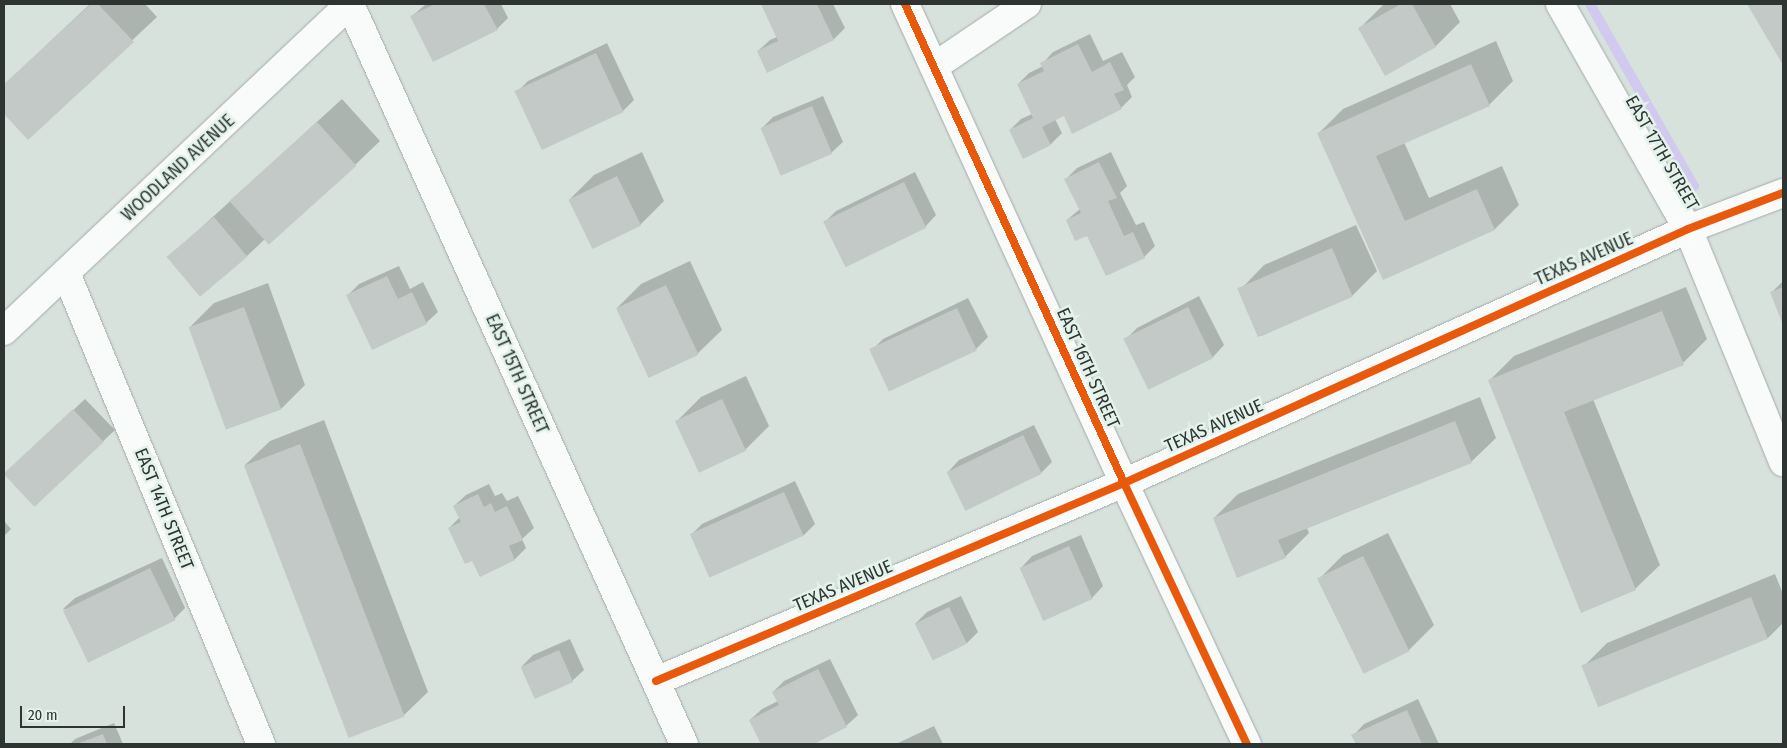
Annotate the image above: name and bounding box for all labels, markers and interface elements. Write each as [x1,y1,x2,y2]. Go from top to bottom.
street label: EAST 17TH STREET [1620,92,1704,214]
street label: WOODLAND AVENUE [117,110,239,226]
street label: TEXAS AVENUE [1532,228,1636,290]
street label: EAST 16TH STREET [1052,304,1124,432]
street label: EAST 15TH STREET [481,311,553,437]
street label: TEXAS AVENUE [1162,395,1266,457]
street label: EAST 14TH STREET [130,445,198,573]
street label: TEXAS AVENUE [790,556,896,616]
scale bar [22,696,128,728]
text: 20 m [28,706,58,724]

